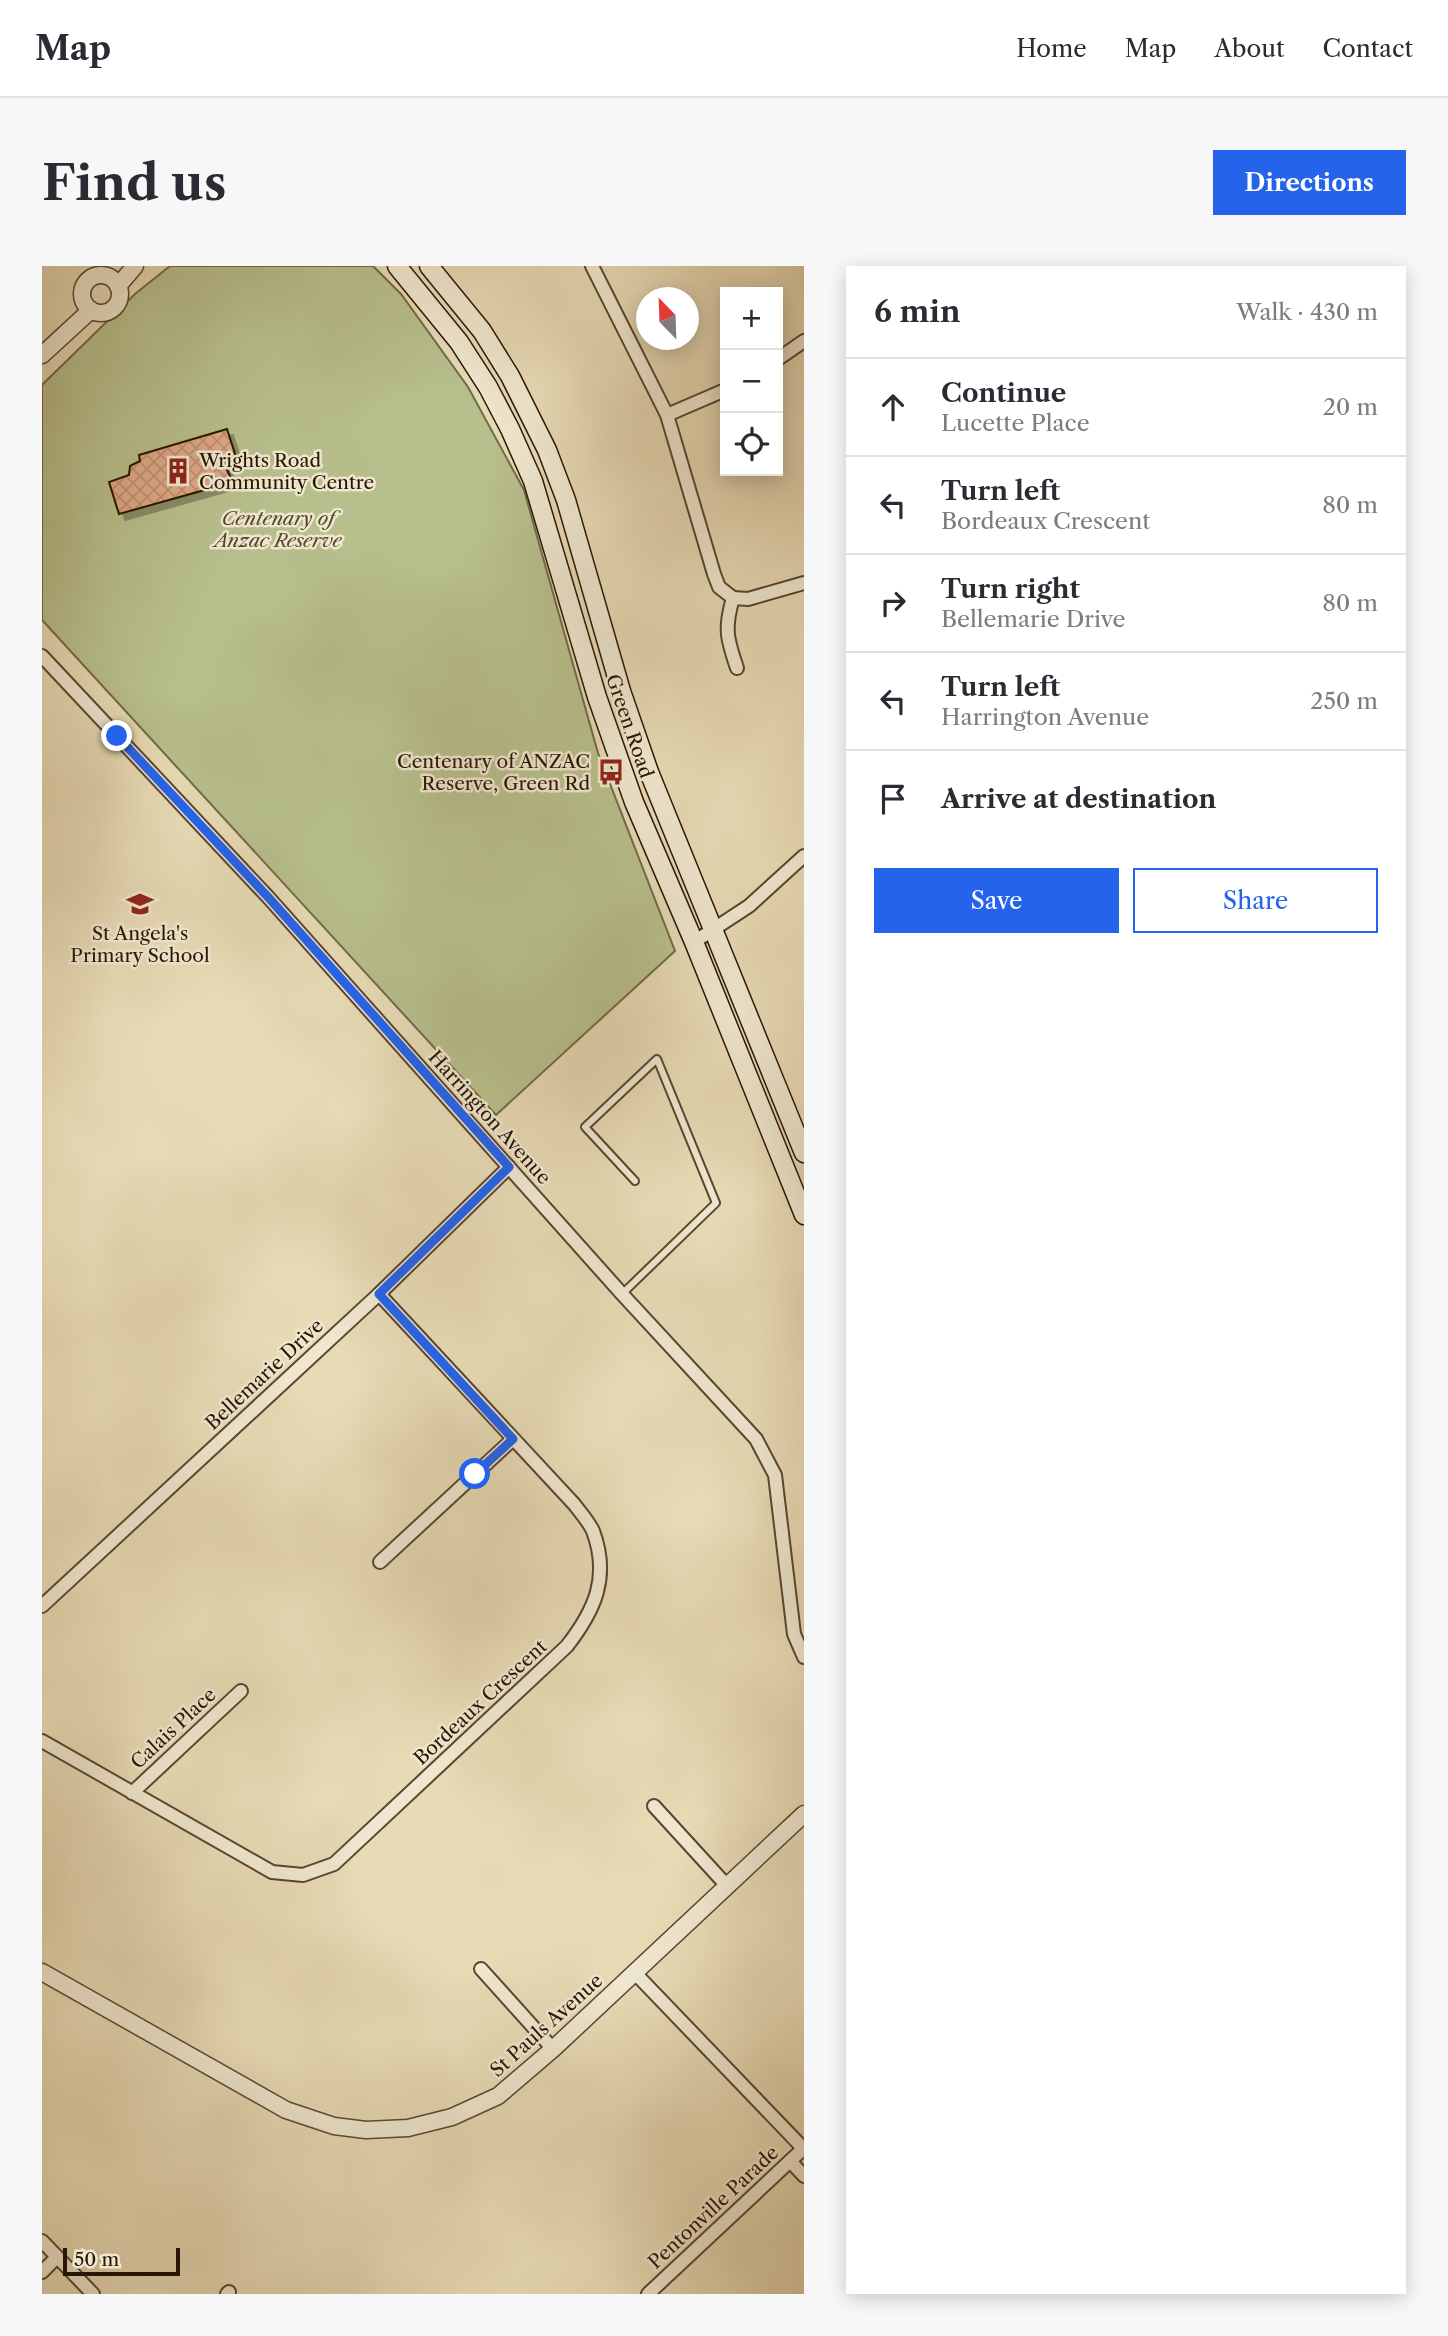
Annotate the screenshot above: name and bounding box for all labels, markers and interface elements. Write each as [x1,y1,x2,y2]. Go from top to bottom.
text: Map [35,28,111,69]
text: Home [1016,34,1087,63]
text: Map [1125,34,1176,63]
text: About [1214,34,1285,63]
text: Contact [1323,34,1413,63]
button: Directions [1213,150,1406,215]
text: Find us [42,152,226,213]
north arrow [636,287,699,350]
map controls [720,287,783,476]
button: + [720,287,783,350]
text: 6 min [874,293,961,330]
text: Walk · 430 m [1236,298,1378,326]
button: − [720,350,783,413]
text: Continue [941,377,1066,409]
icon: ahead [874,388,912,426]
text: 20 m [1323,393,1378,421]
text: Lucette Place [941,409,1090,437]
button: locate [720,413,783,476]
place label: Wrights Road Community Centre [198,449,374,494]
building icon: Wrights Road Community Centre [163,456,193,486]
text: Turn left [941,475,1060,507]
icon: left [874,486,912,524]
text: 80 m [1322,491,1378,519]
park label: Centenary of Anzac Reserve [211,507,343,552]
text: Bordeaux Crescent [941,507,1150,535]
text: Turn right [941,573,1080,605]
icon: right [874,584,912,622]
text: 80 m [1322,589,1378,617]
text: Bellemarie Drive [941,605,1126,633]
street label: Green Road [601,671,658,781]
text: Turn left [941,671,1060,703]
icon: left [874,682,912,720]
text: 250 m [1310,687,1378,715]
text: Harrington Avenue [941,703,1149,731]
route end [101,720,132,751]
place label: Centenary of ANZAC Reserve, Green Rd [397,750,590,795]
bus stop icon: Centenary of ANZAC Reserve, Green Rd [596,757,626,787]
icon: arrive [874,780,912,818]
text: Arrive at destination [941,783,1216,815]
button: Save [874,868,1119,933]
button: Share [1133,868,1378,933]
school or university icon: St Angela's Primary School [125,889,155,919]
place label: St Angela's Primary School [70,922,210,967]
street label: Harrington Avenue [424,1046,556,1189]
street label: Bellemarie Drive [201,1314,328,1435]
route start [459,1458,490,1489]
street label: Bordeaux Crescent [409,1635,552,1770]
street label: Calais Place [126,1683,221,1774]
street label: St Pauls Avenue [486,1969,607,2082]
street label: Pentonville Parade [643,2141,783,2274]
scale bar [63,2245,180,2277]
text: 50 m [74,2248,119,2271]

